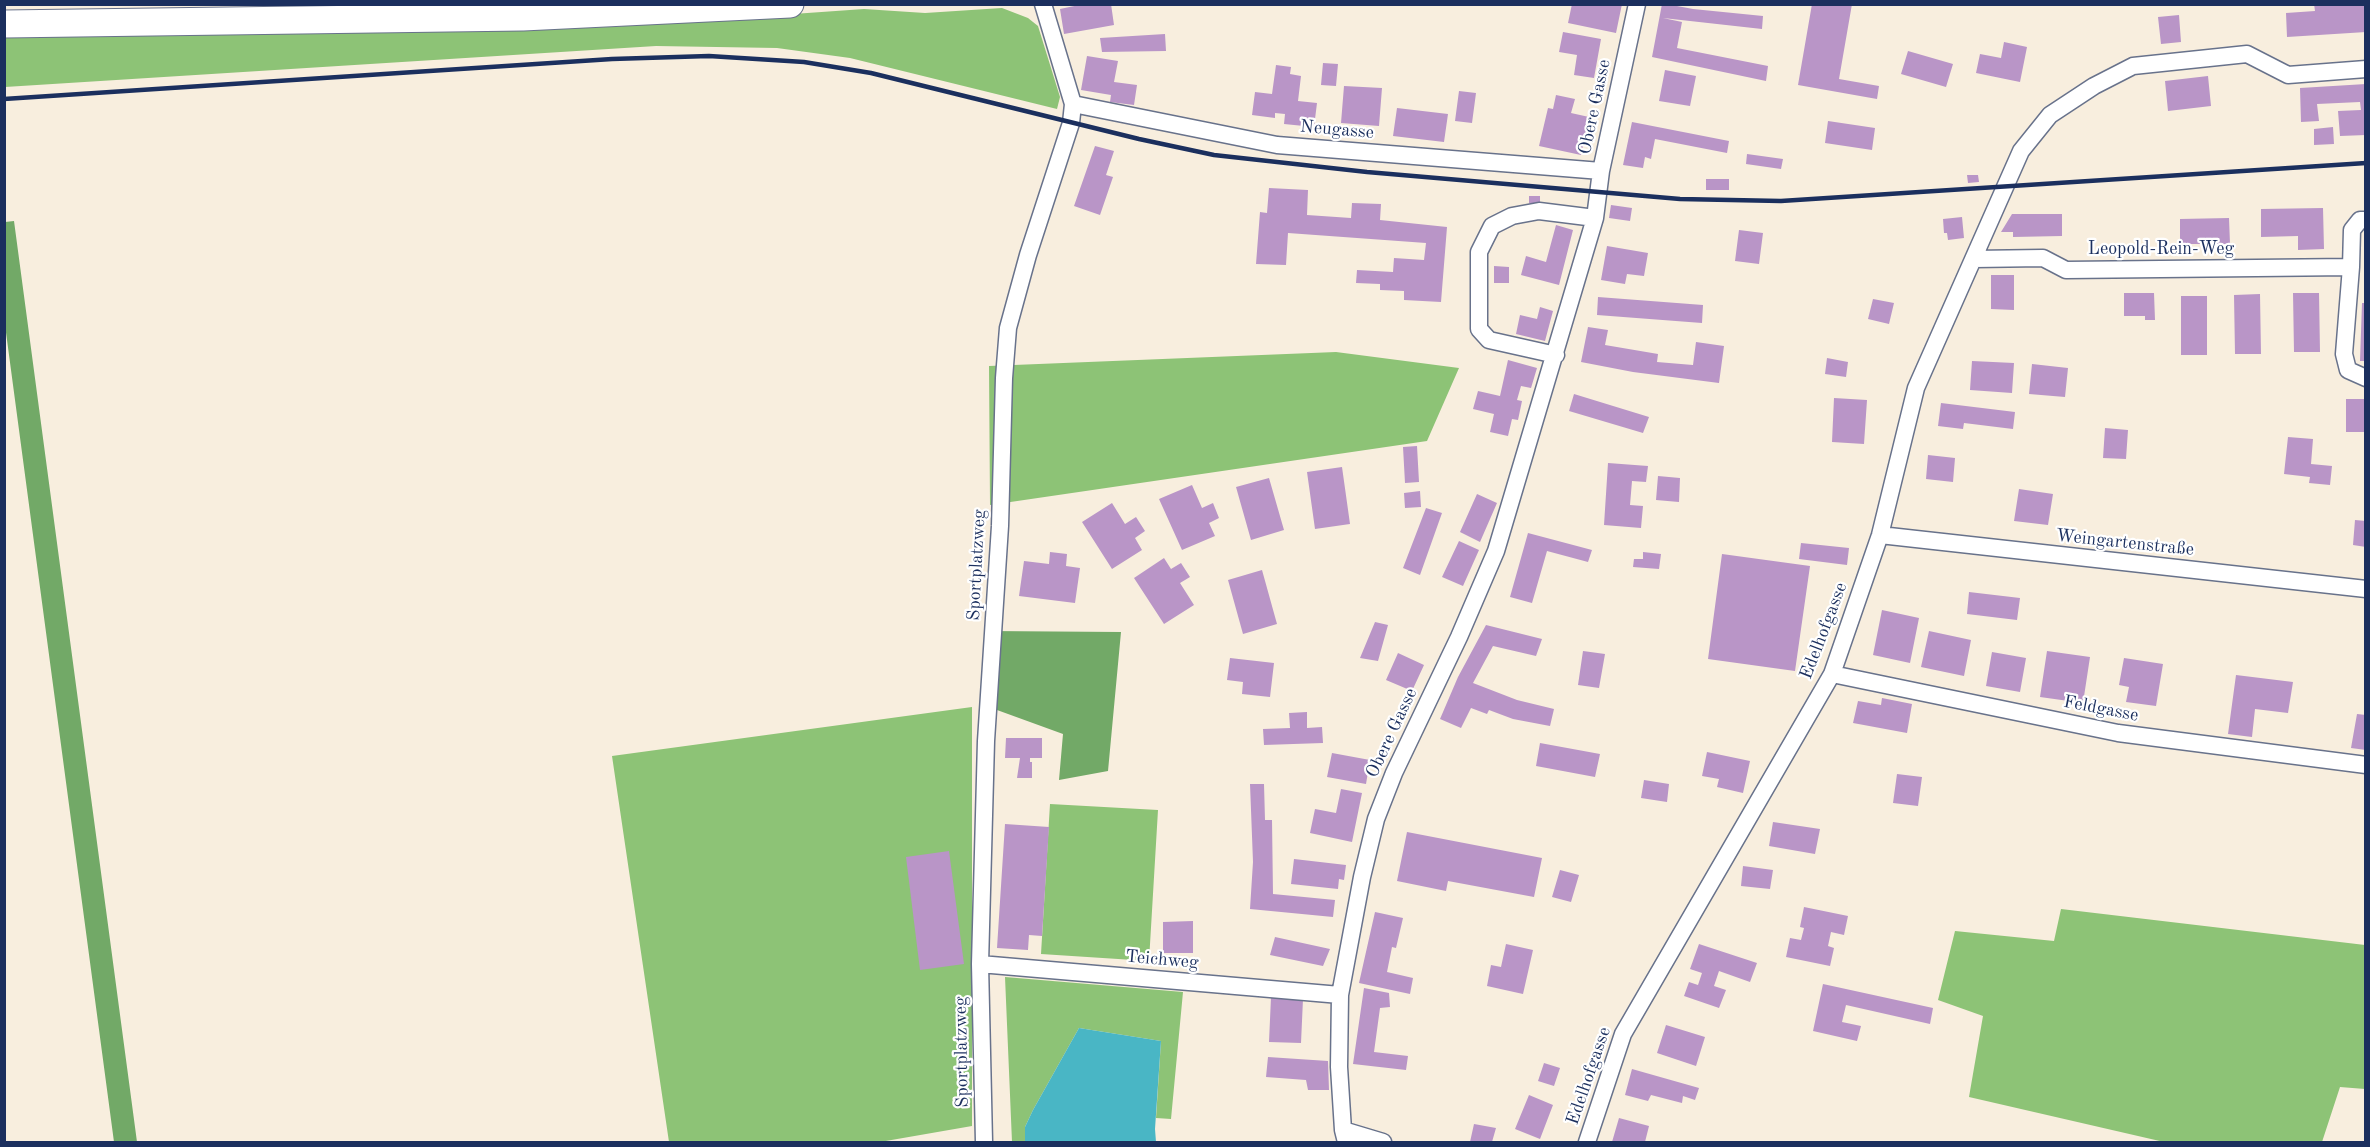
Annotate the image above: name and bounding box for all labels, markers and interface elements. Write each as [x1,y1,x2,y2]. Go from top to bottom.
street label: Obere Gasse [1574,58,1616,156]
street label: Neugasse [1299,116,1375,144]
street label: Leopold-Rein-Weg [2088,238,2234,260]
street label: Sportplatzweg [963,509,991,621]
street label: Weingartenstraße [2055,525,2195,561]
street label: Edelhofgasse [1796,579,1852,683]
street label: Obere Gasse [1362,685,1422,781]
street label: Feldgasse [2062,691,2140,727]
street label: Teichweg [1124,946,1200,974]
street label: Sportplatzweg [950,996,974,1108]
street label: Edelhofgasse [1562,1024,1616,1128]

